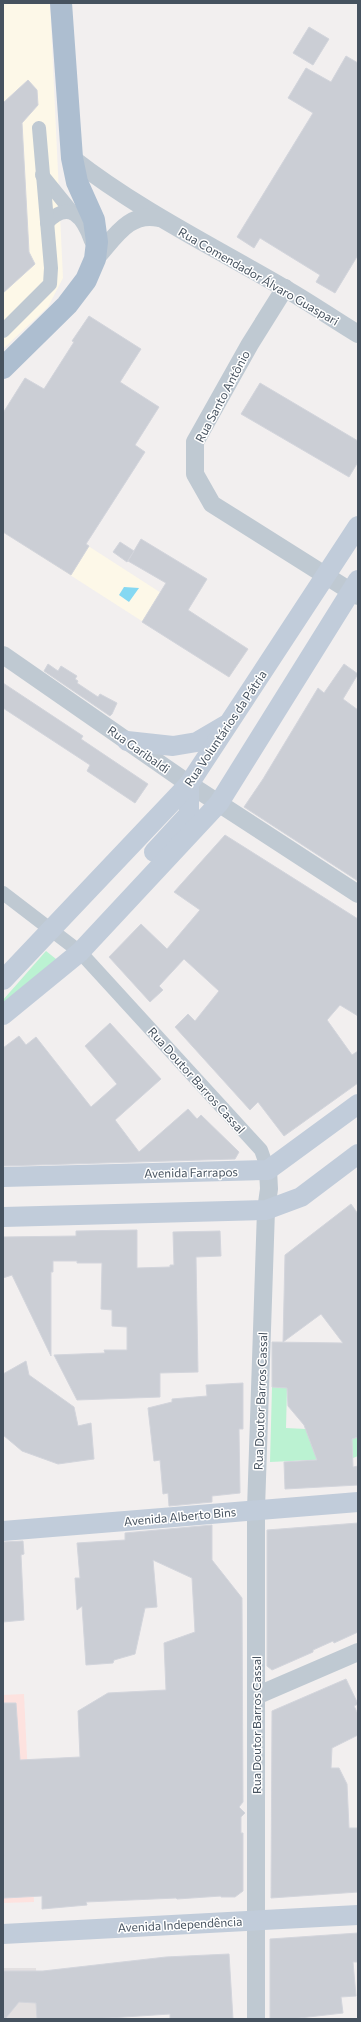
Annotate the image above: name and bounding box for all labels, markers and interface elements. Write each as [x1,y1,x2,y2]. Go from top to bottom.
street label: Rua Comendador Álvaro Guaspari [176,224,342,328]
street label: Rua Santo Antônio [192,348,252,444]
street label: Rua Voluntários da Pátria [181,667,269,789]
street label: Rua Garibaldi [105,722,173,776]
street label: Rua Doutor Barros Cassal [146,1024,248,1136]
street label: Avenida Farrapos [144,1164,238,1180]
street label: Rua Doutor Barros Cassal [251,1332,269,1470]
street label: Avenida Alberto Bins [123,1504,237,1528]
street label: Rua Doutor Barros Cassal [249,1656,263,1794]
street label: Avenida Independência [117,1914,243,1934]

